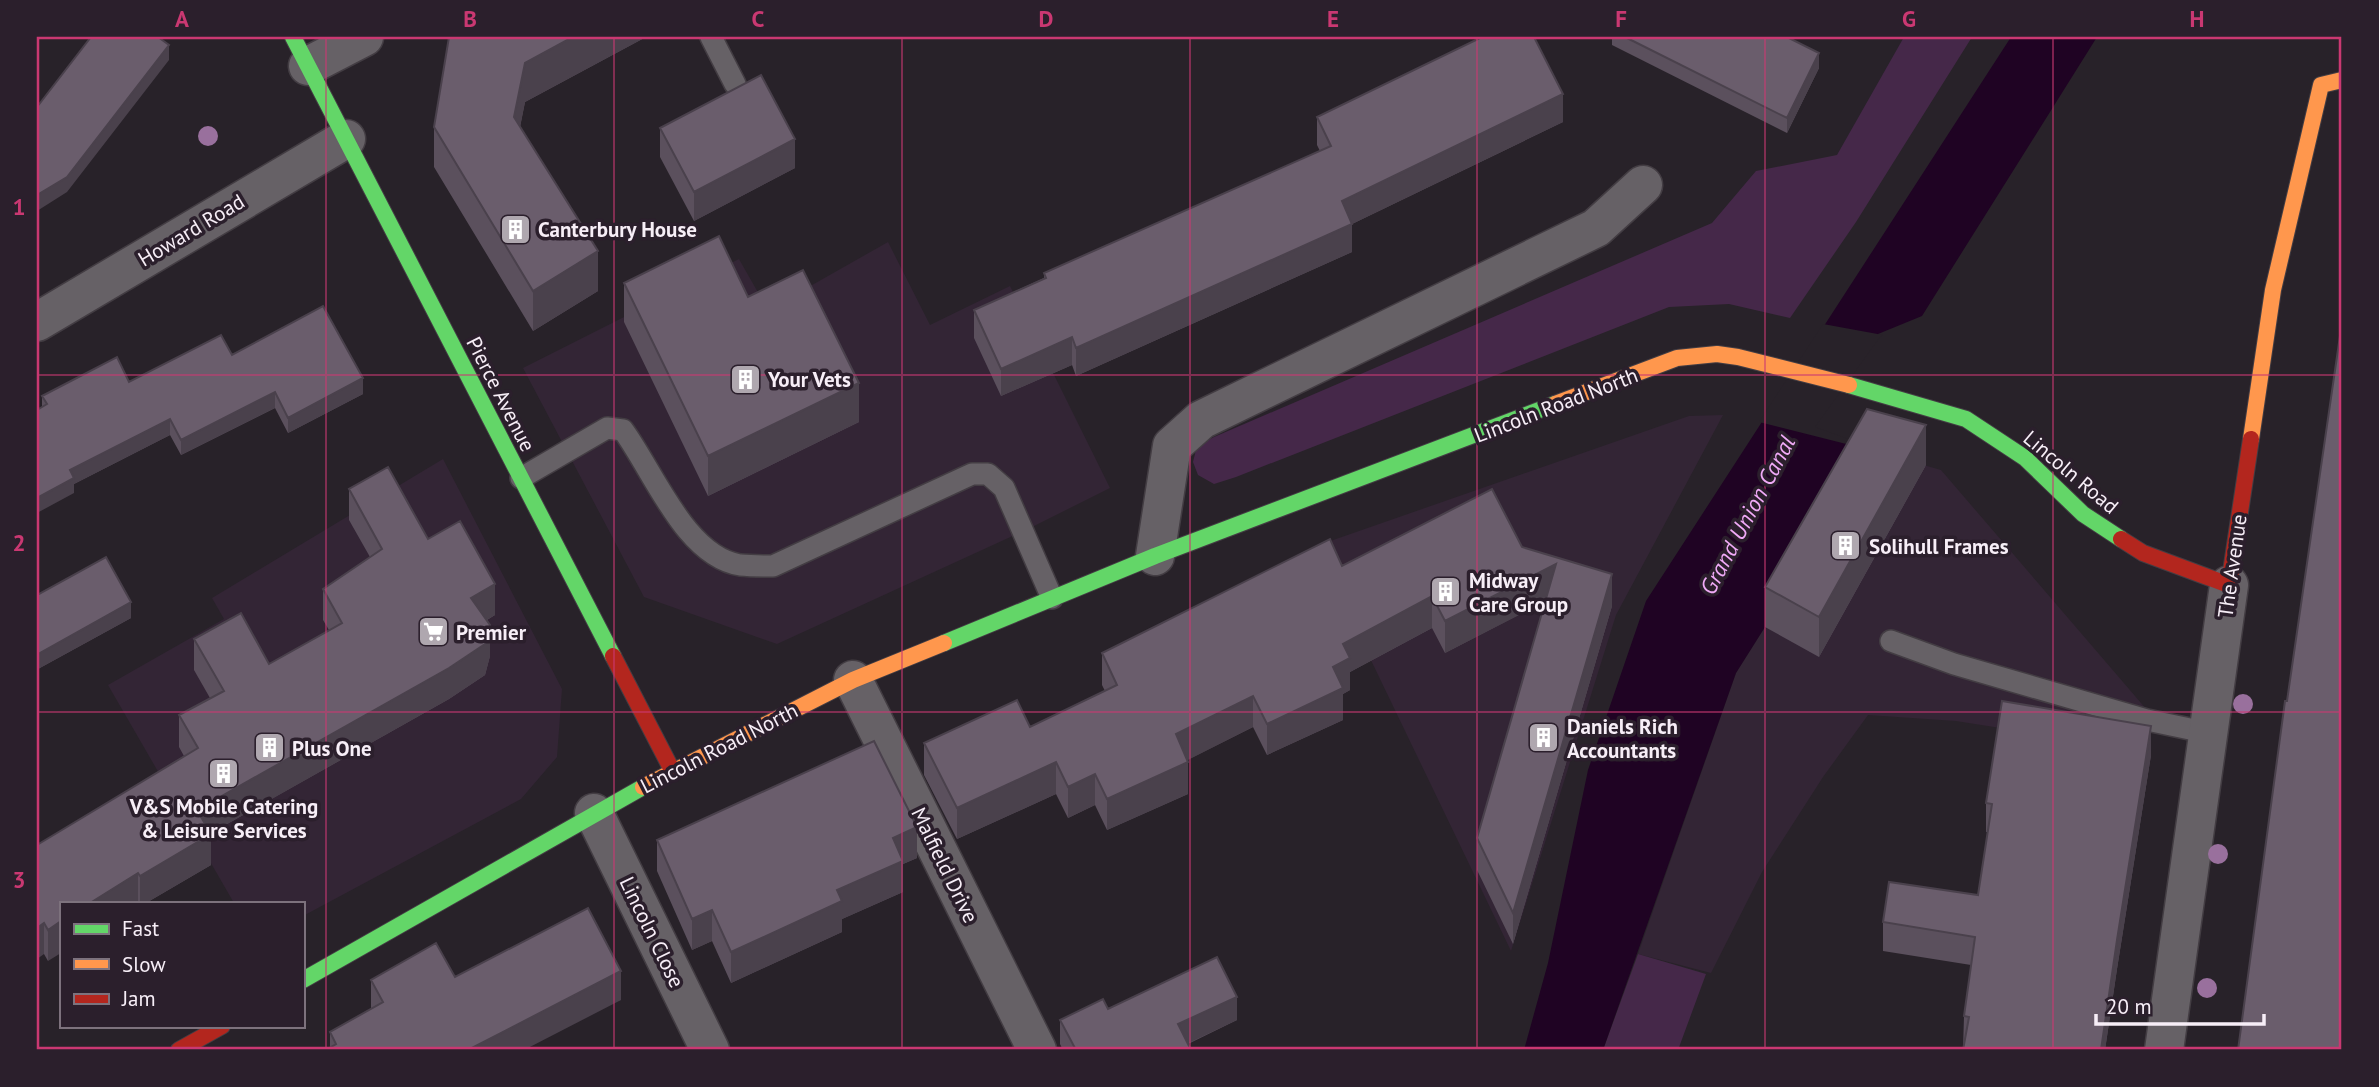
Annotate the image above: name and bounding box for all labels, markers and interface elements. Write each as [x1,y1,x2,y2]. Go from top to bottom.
text: A [175,4,189,33]
text: B [463,4,477,33]
text: C [752,4,765,33]
text: D [1039,4,1053,33]
text: E [1327,4,1339,33]
text: F [1615,4,1627,33]
text: G [1902,4,1916,33]
text: H [2190,4,2204,33]
street label: Howard Road [133,188,249,272]
text: 1 [12,192,26,221]
building icon: Canterbury House [498,212,532,246]
place label: Canterbury House [538,216,697,243]
street label: Pierce Avenue [461,332,541,456]
street label: Lincoln Road North [1470,361,1642,449]
building icon: Your Vets [728,362,762,396]
place label: Your Vets [767,366,851,393]
street label: Lincoln Road [2018,424,2124,520]
water label: Grand Union Canal [1693,431,1801,599]
street label: The Avenue [2211,512,2253,620]
text: 2 [12,528,26,557]
building icon: Solihull Frames [1829,529,1863,563]
place label: Solihull Frames [1869,533,2009,560]
place label: Midway Care Group [1469,567,1568,618]
building icon: Midway Care Group [1429,575,1463,609]
supermarket icon: Premier [416,615,450,649]
place label: Premier [456,619,527,646]
street label: Lincoln Road North [636,697,802,799]
place label: Daniels Rich Accountants [1567,713,1678,764]
building icon: Daniels Rich Accountants [1527,721,1561,755]
building icon: Plus One [252,731,286,765]
place label: Plus One [292,735,372,762]
building icon: V&S Mobile Catering & Leisure Services [207,757,241,791]
place label: V&S Mobile Catering & Leisure Services [129,793,318,844]
street label: Malfield Drive [905,803,985,927]
text: 3 [12,865,26,894]
street label: Lincoln Close [613,872,691,992]
legend [60,902,304,1028]
text: Fast [122,915,159,942]
text: Slow [122,951,166,978]
scale bar [2096,982,2264,1026]
text: Jam [121,985,156,1012]
text: 20 m [2106,993,2152,1020]

